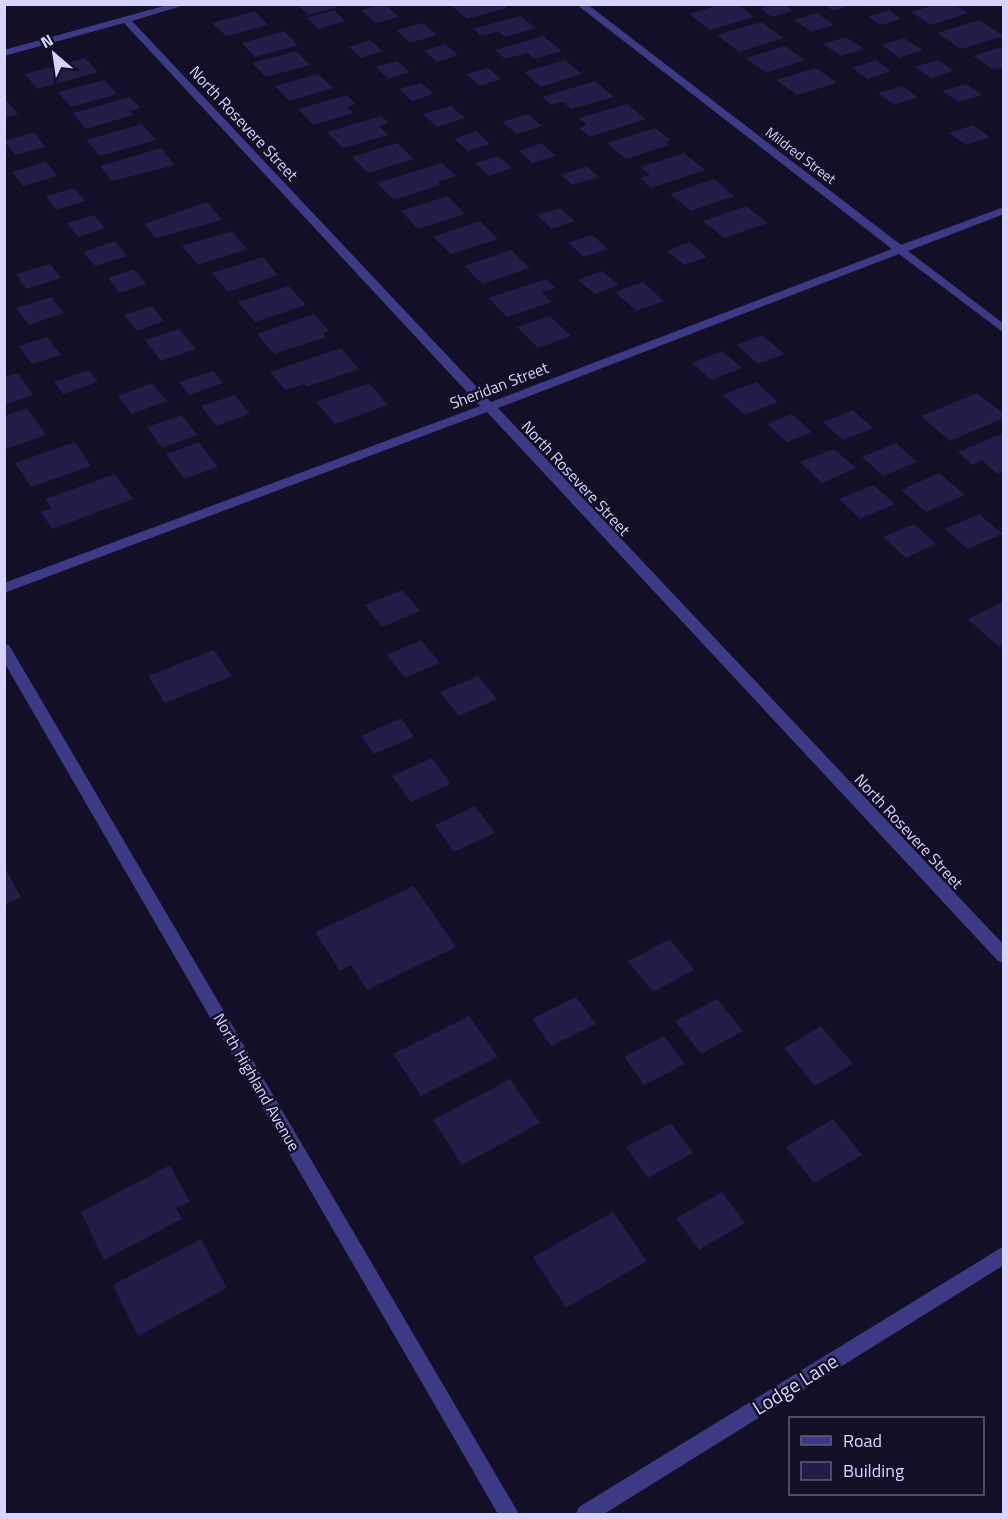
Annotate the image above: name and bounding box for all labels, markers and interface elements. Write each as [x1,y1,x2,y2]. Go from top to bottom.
north arrow [24,24,84,84]
text: N [36,28,57,54]
street label: North Rosevere Street [184,60,304,186]
street label: Mildred Street [761,121,841,189]
street label: Sheridan Street [446,355,552,415]
street label: North Rosevere Street [516,415,636,541]
street label: North Rosevere Street [849,768,969,894]
street label: North Highland Avenue [208,1008,306,1156]
street label: Lodge Lane [746,1345,844,1423]
legend [789,1417,984,1495]
text: Road [843,1427,882,1454]
text: Building [843,1457,904,1484]

